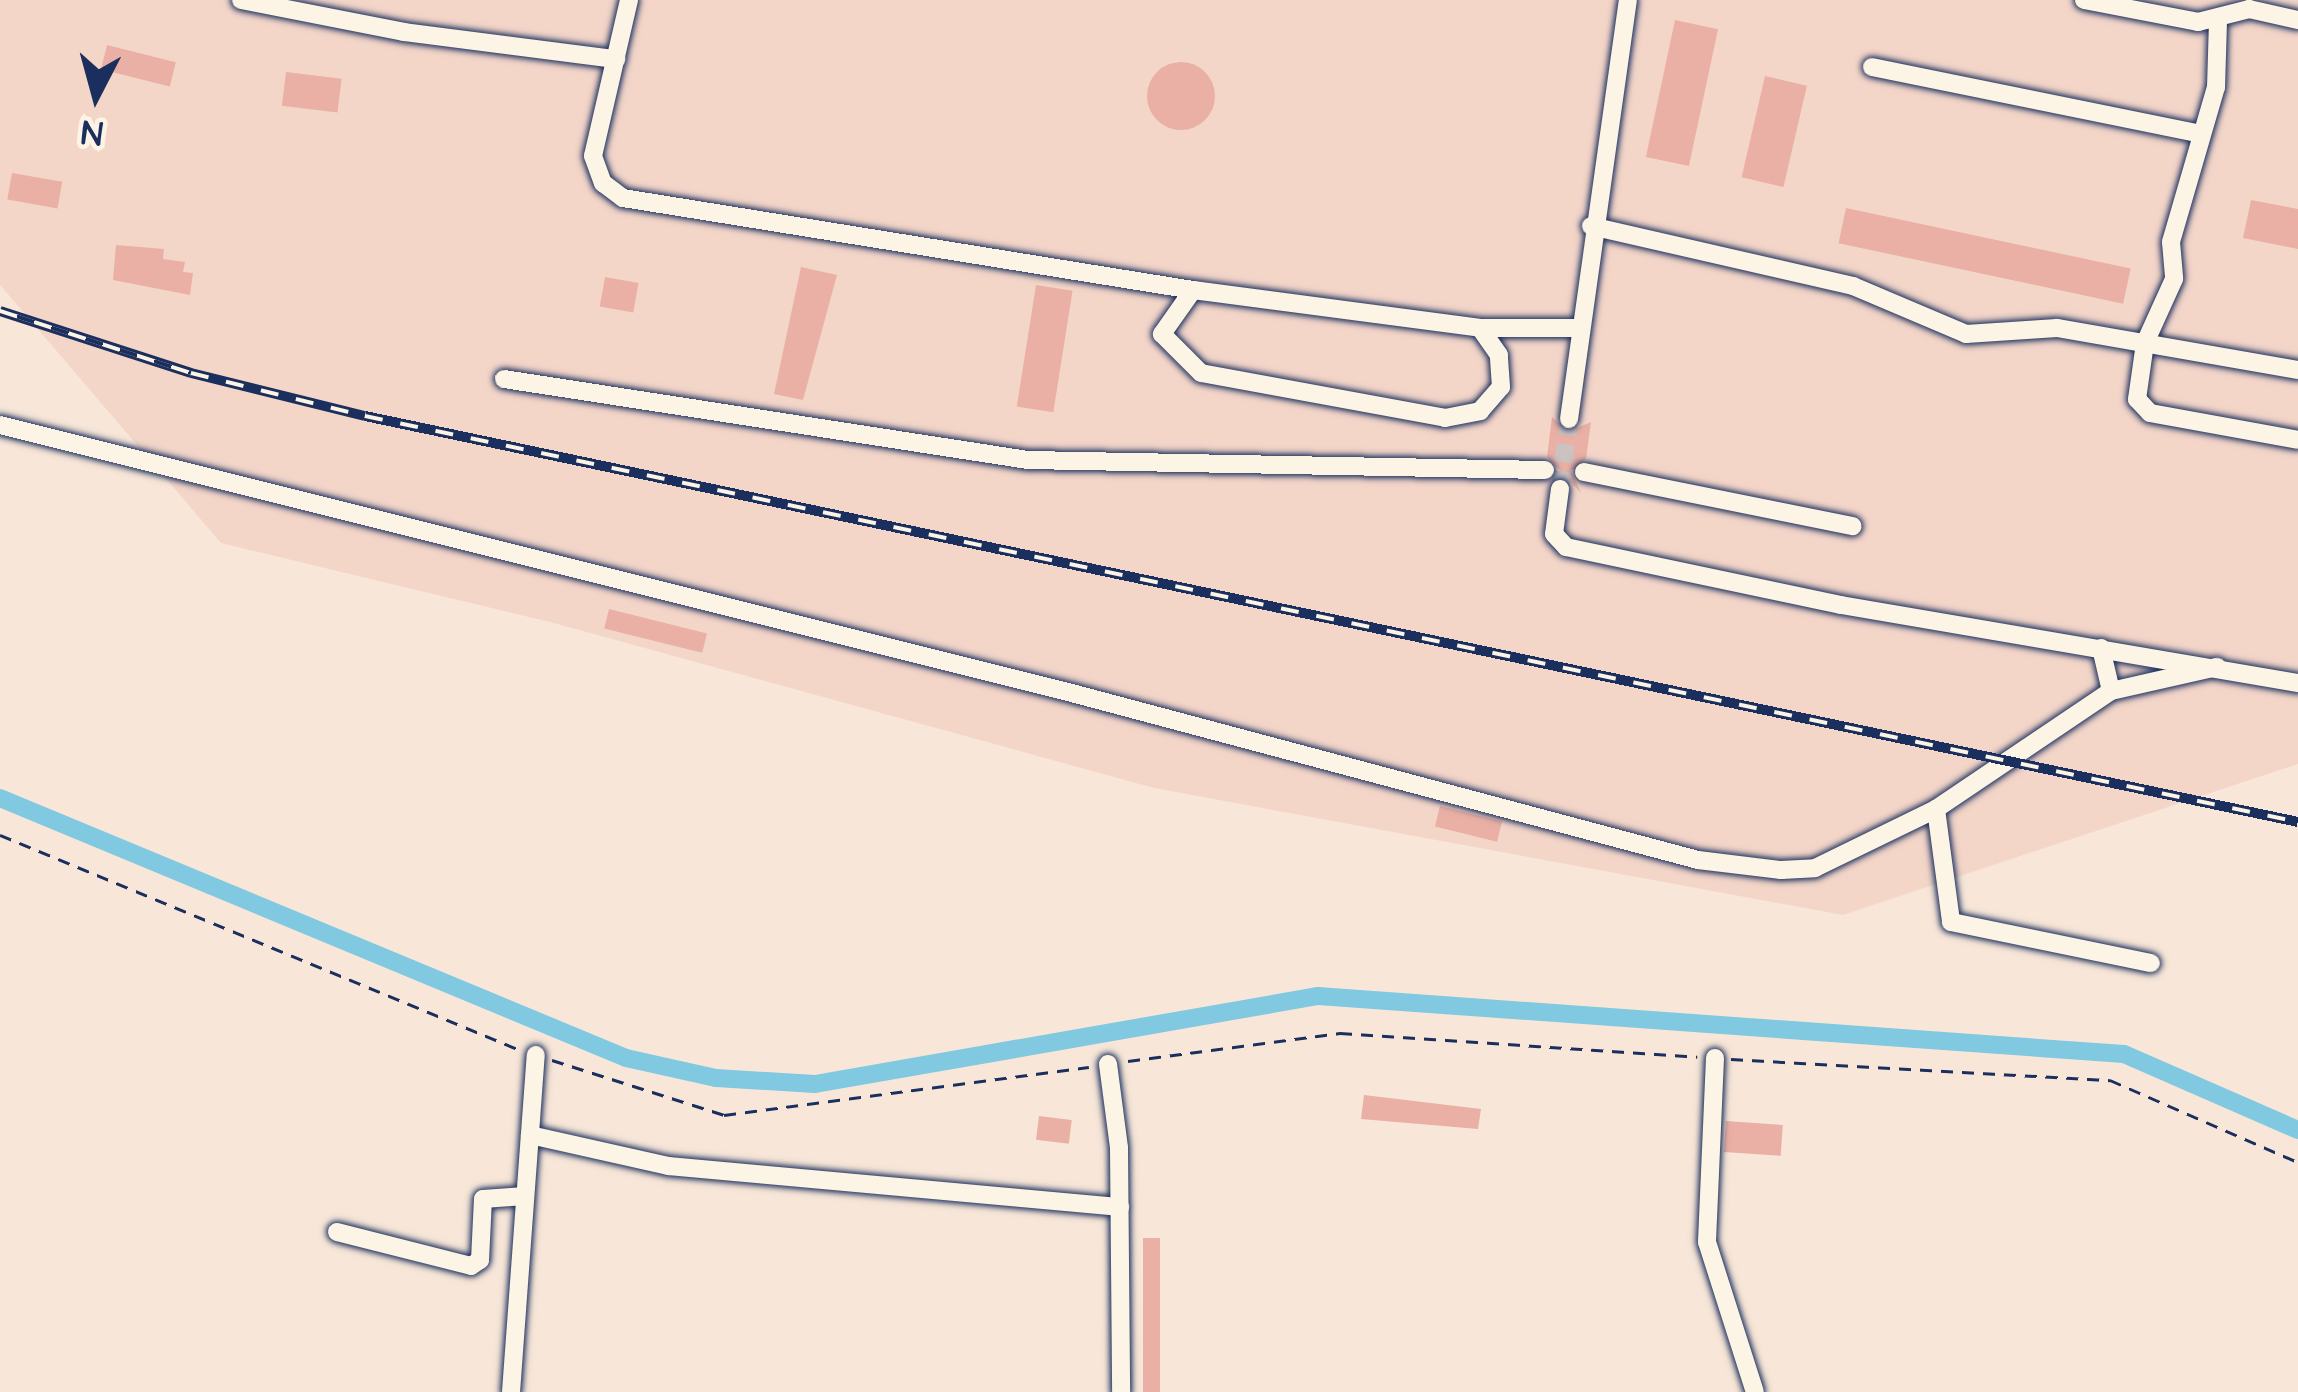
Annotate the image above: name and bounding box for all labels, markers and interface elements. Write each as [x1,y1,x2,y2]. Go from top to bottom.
north arrow [36,36,156,156]
text: N [80,108,105,156]

